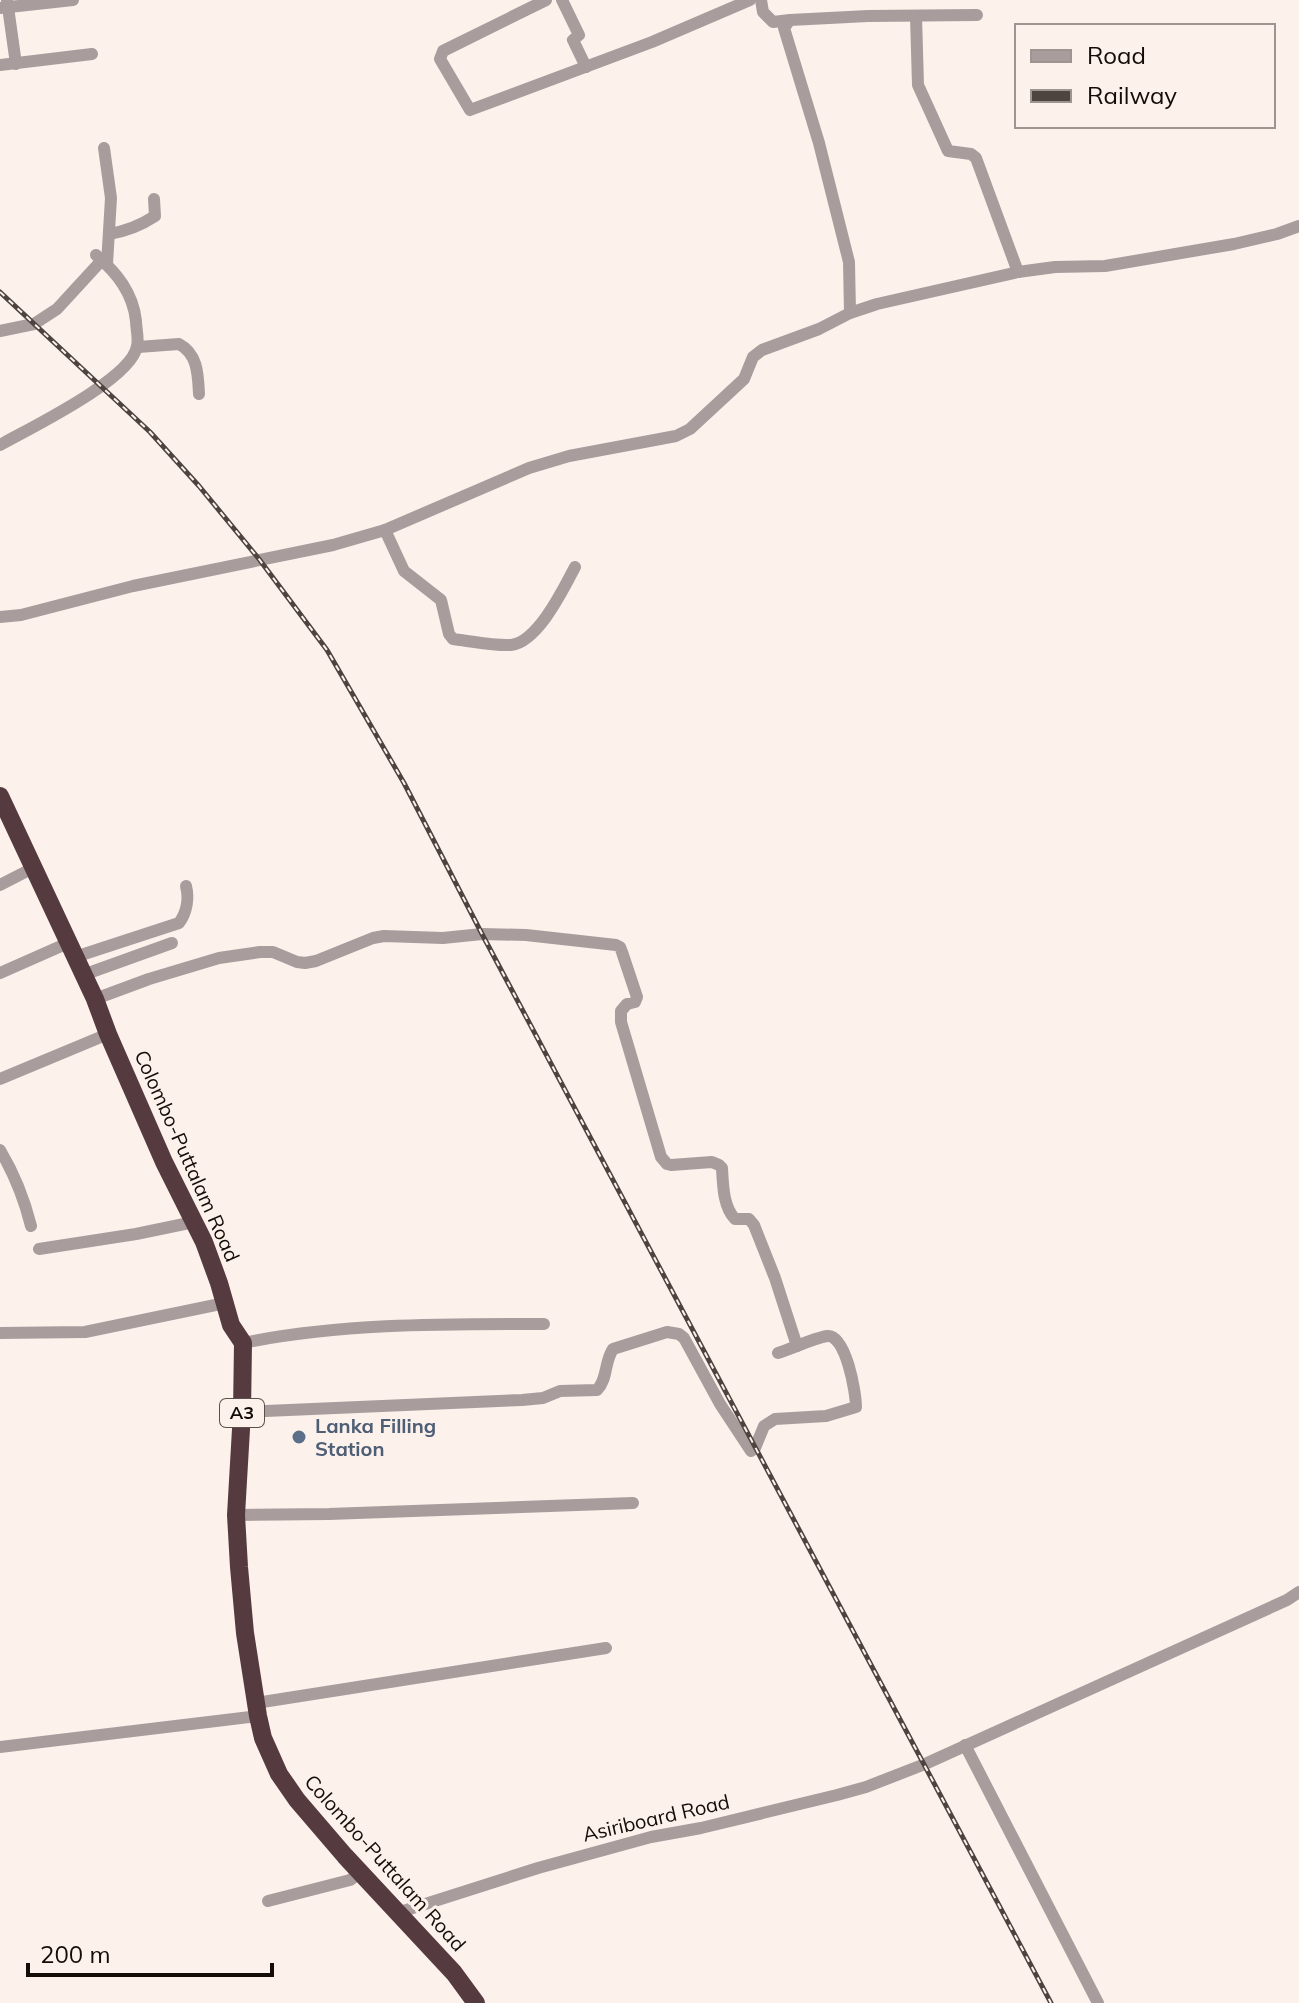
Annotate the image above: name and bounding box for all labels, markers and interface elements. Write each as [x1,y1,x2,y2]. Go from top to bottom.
legend [1015,24,1275,128]
text: Road [1087,40,1146,70]
text: Railway [1087,80,1177,110]
street label: Colombo-Puttalam Road [129,1046,245,1266]
road number: A3 [220,1399,264,1427]
place label: Lanka Filling Station [315,1413,436,1461]
marker: Lanka Filling Station [290,1428,308,1446]
street label: Colombo-Puttalam Road [299,1769,471,1956]
street label: Asiriboard Road [580,1788,732,1847]
scale bar [28,1927,272,1977]
text: 200 m [40,1939,111,1969]

